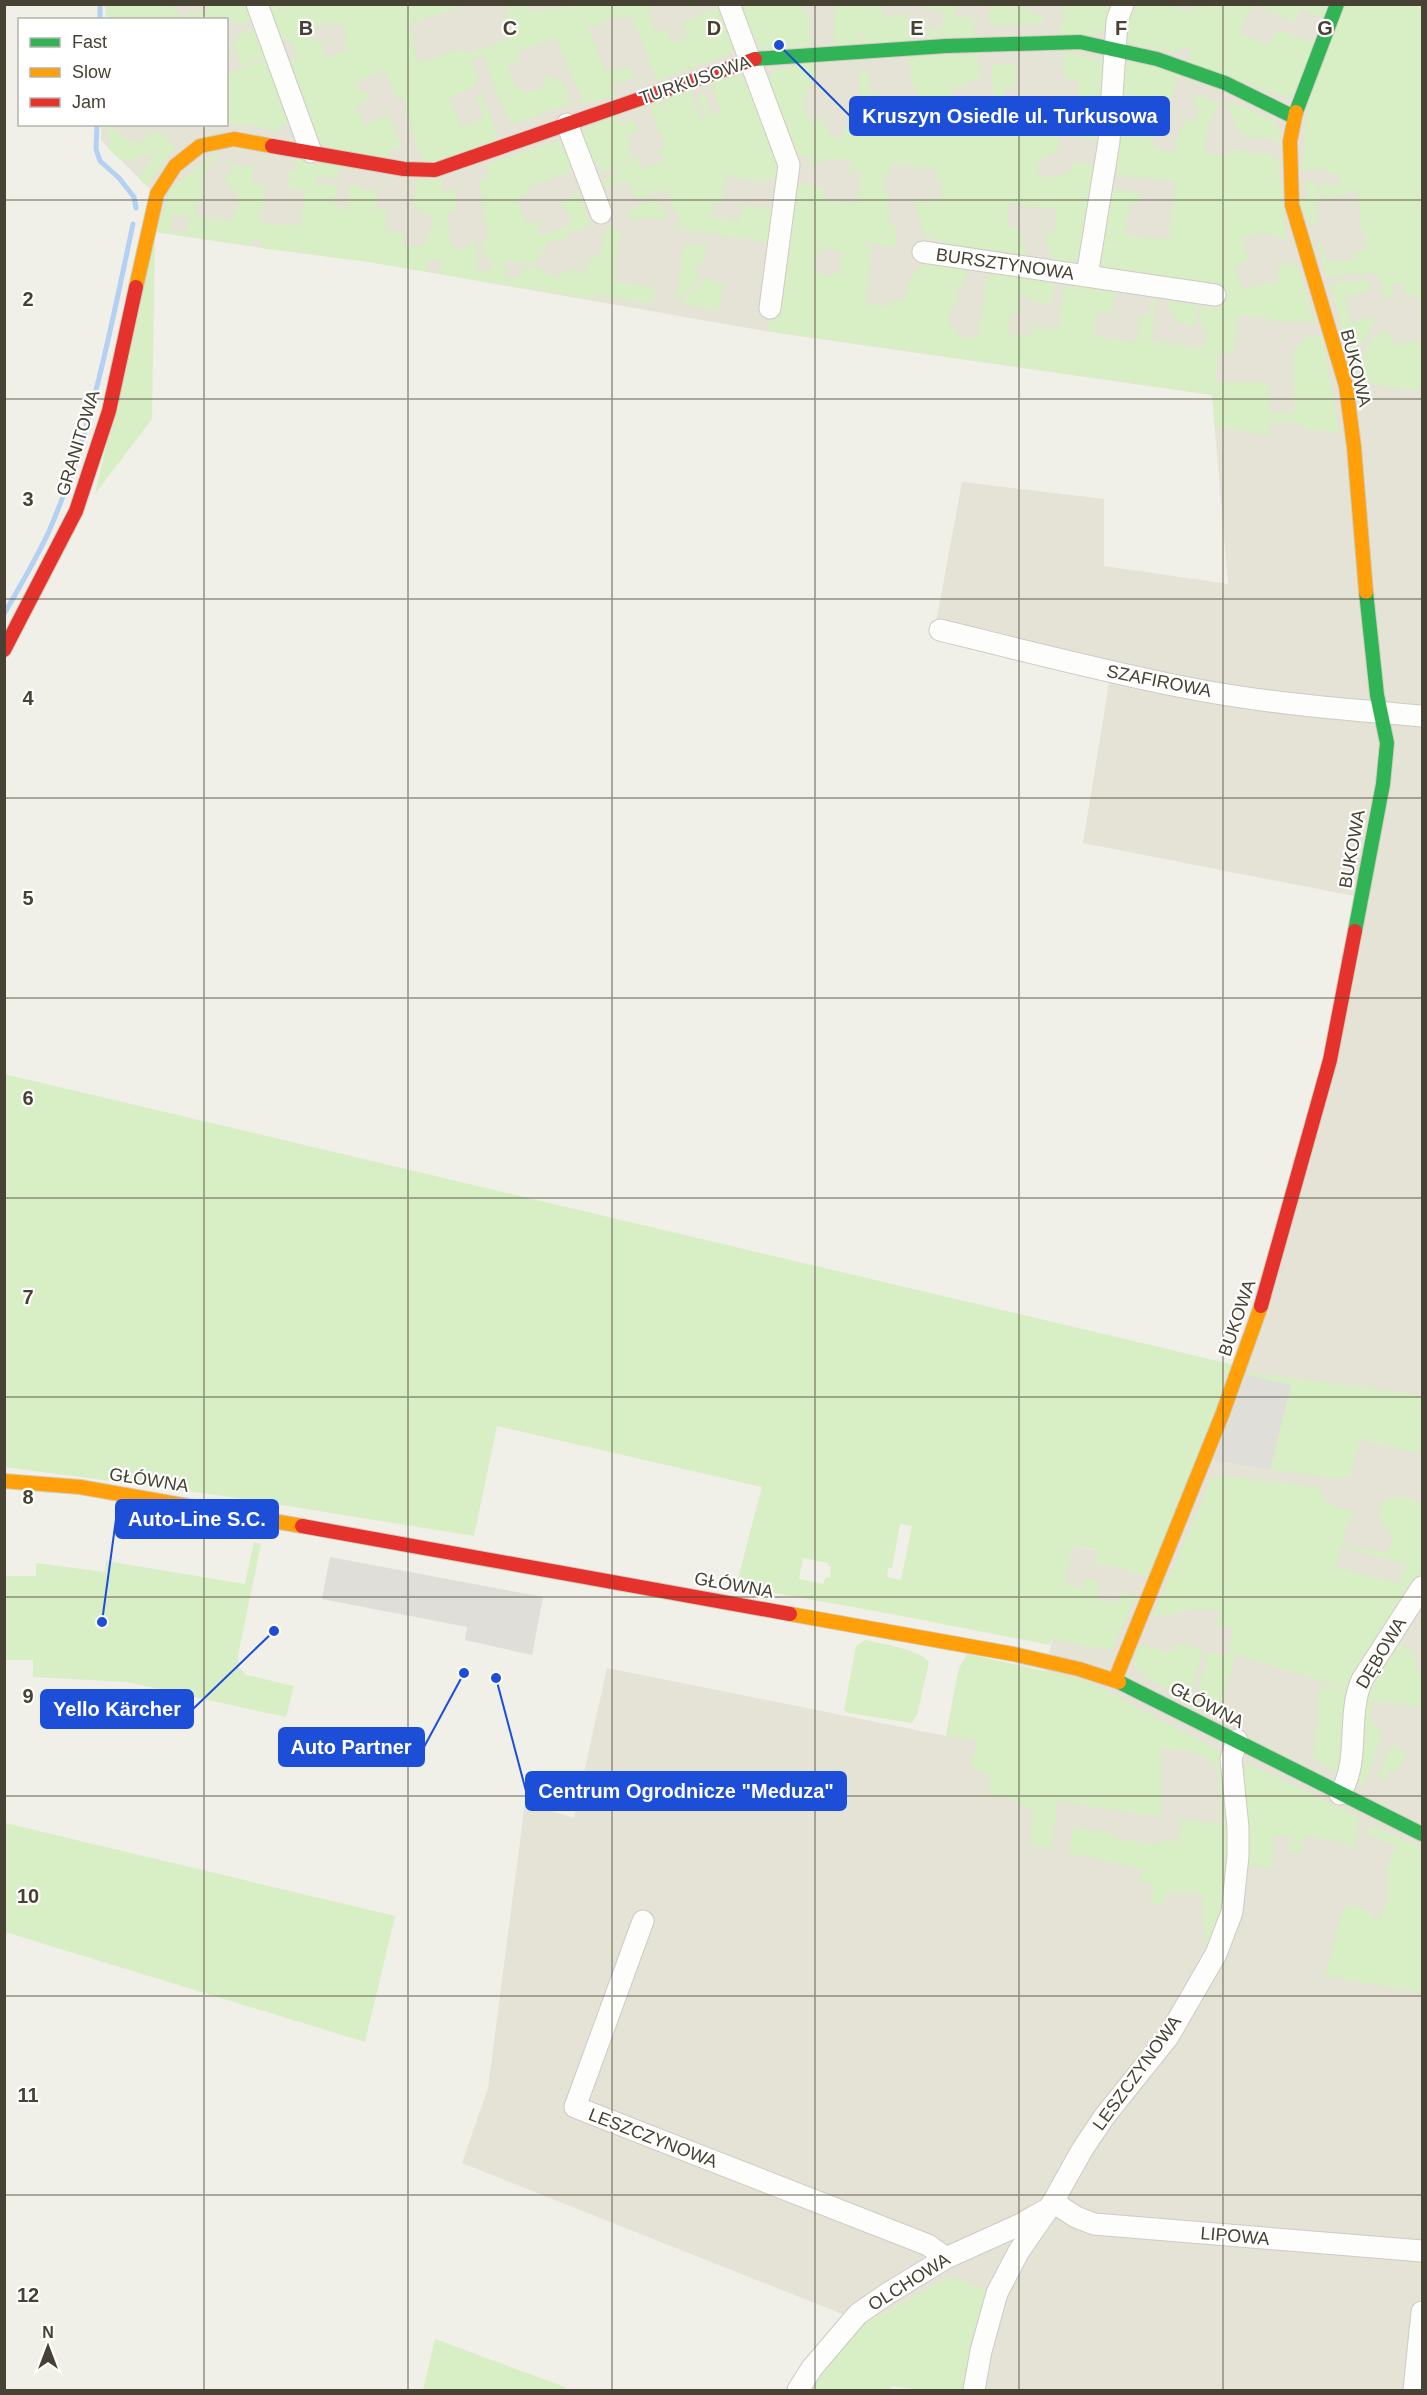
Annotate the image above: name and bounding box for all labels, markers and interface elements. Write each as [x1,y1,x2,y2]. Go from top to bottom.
text: B [299,17,313,39]
text: C [503,17,517,39]
text: D [707,17,721,39]
text: E [910,17,924,39]
text: F [1115,17,1127,39]
text: G [1317,17,1333,39]
legend [18,18,228,126]
text: Fast [72,32,107,52]
street label: TURKUSOWA [637,52,753,108]
text: Slow [72,62,112,82]
text: Jam [72,92,106,112]
callout: Kruszyn Osiedle ul. Turkusowa [850,97,1169,135]
text: Kruszyn Osiedle ul. Turkusowa [862,105,1158,127]
street label: BURSZTYNOWA [935,244,1075,284]
text: 2 [22,288,34,310]
street label: BUKOWA [1337,327,1375,409]
street label: GRANITOWA [52,387,104,499]
text: 3 [22,488,34,510]
street label: SZAFIROWA [1105,661,1213,701]
text: 4 [22,687,34,709]
street label: BUKOWA [1335,808,1369,890]
text: 5 [22,887,34,909]
text: 6 [22,1087,34,1109]
street label: BUKOWA [1215,1277,1259,1359]
text: 7 [22,1286,34,1308]
street label: GŁÓWNA [108,1463,190,1496]
text: 8 [22,1486,34,1508]
callout: Auto-Line S.C. [116,1500,278,1538]
text: Auto-Line S.C. [128,1508,266,1530]
street label: GŁÓWNA [693,1567,775,1602]
street label: DĘBOWA [1352,1614,1410,1692]
street label: GŁÓWNA [1167,1677,1248,1732]
text: 9 [22,1685,34,1707]
callout: Yello Kärcher [41,1690,193,1728]
text: Yello Kärcher [53,1698,181,1720]
callout: Auto Partner [279,1728,424,1766]
text: Auto Partner [290,1736,412,1758]
callout: Centrum Ogrodnicze "Meduza" [526,1772,846,1810]
text: Centrum Ogrodnicze "Meduza" [538,1780,834,1802]
text: 10 [17,1885,39,1907]
street label: LESZCZYNOWA [1089,2012,1185,2134]
text: 11 [17,2084,39,2106]
street label: LESZCZYNOWA [586,2104,720,2172]
street label: LIPOWA [1200,2223,1270,2249]
street label: OLCHOWA [865,2249,953,2315]
text: 12 [17,2284,39,2306]
north arrow [18,2317,78,2377]
text: N [42,2324,54,2341]

